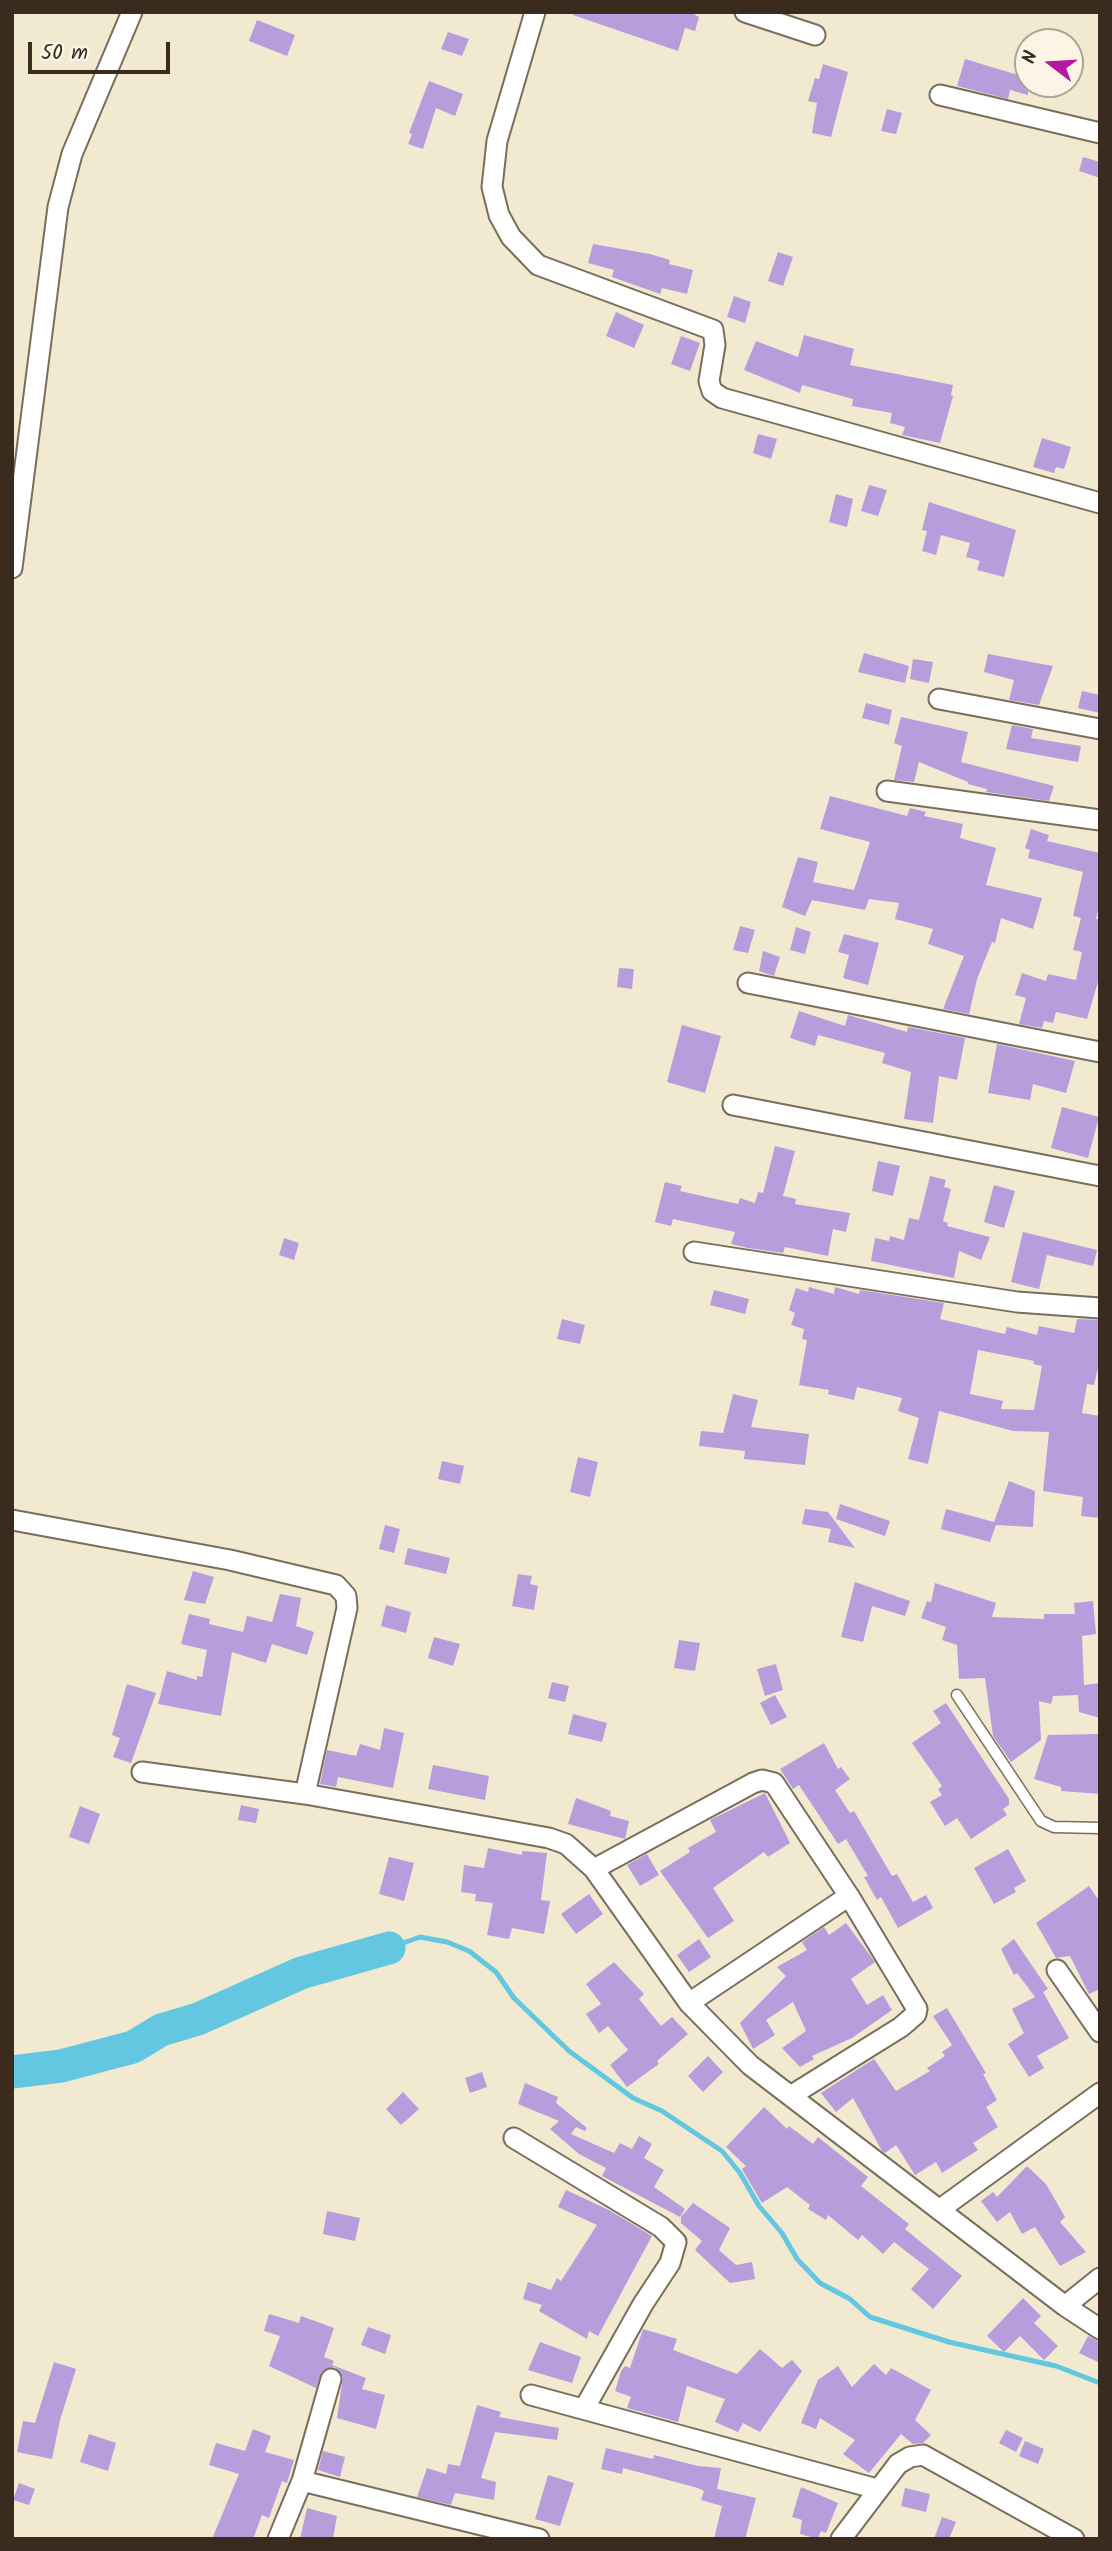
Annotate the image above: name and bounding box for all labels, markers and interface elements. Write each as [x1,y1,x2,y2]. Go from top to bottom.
scale bar [32,28,173,72]
north arrow [1014,28,1084,98]
text: 50 m [41,37,88,70]
text: N [1015,47,1047,68]

